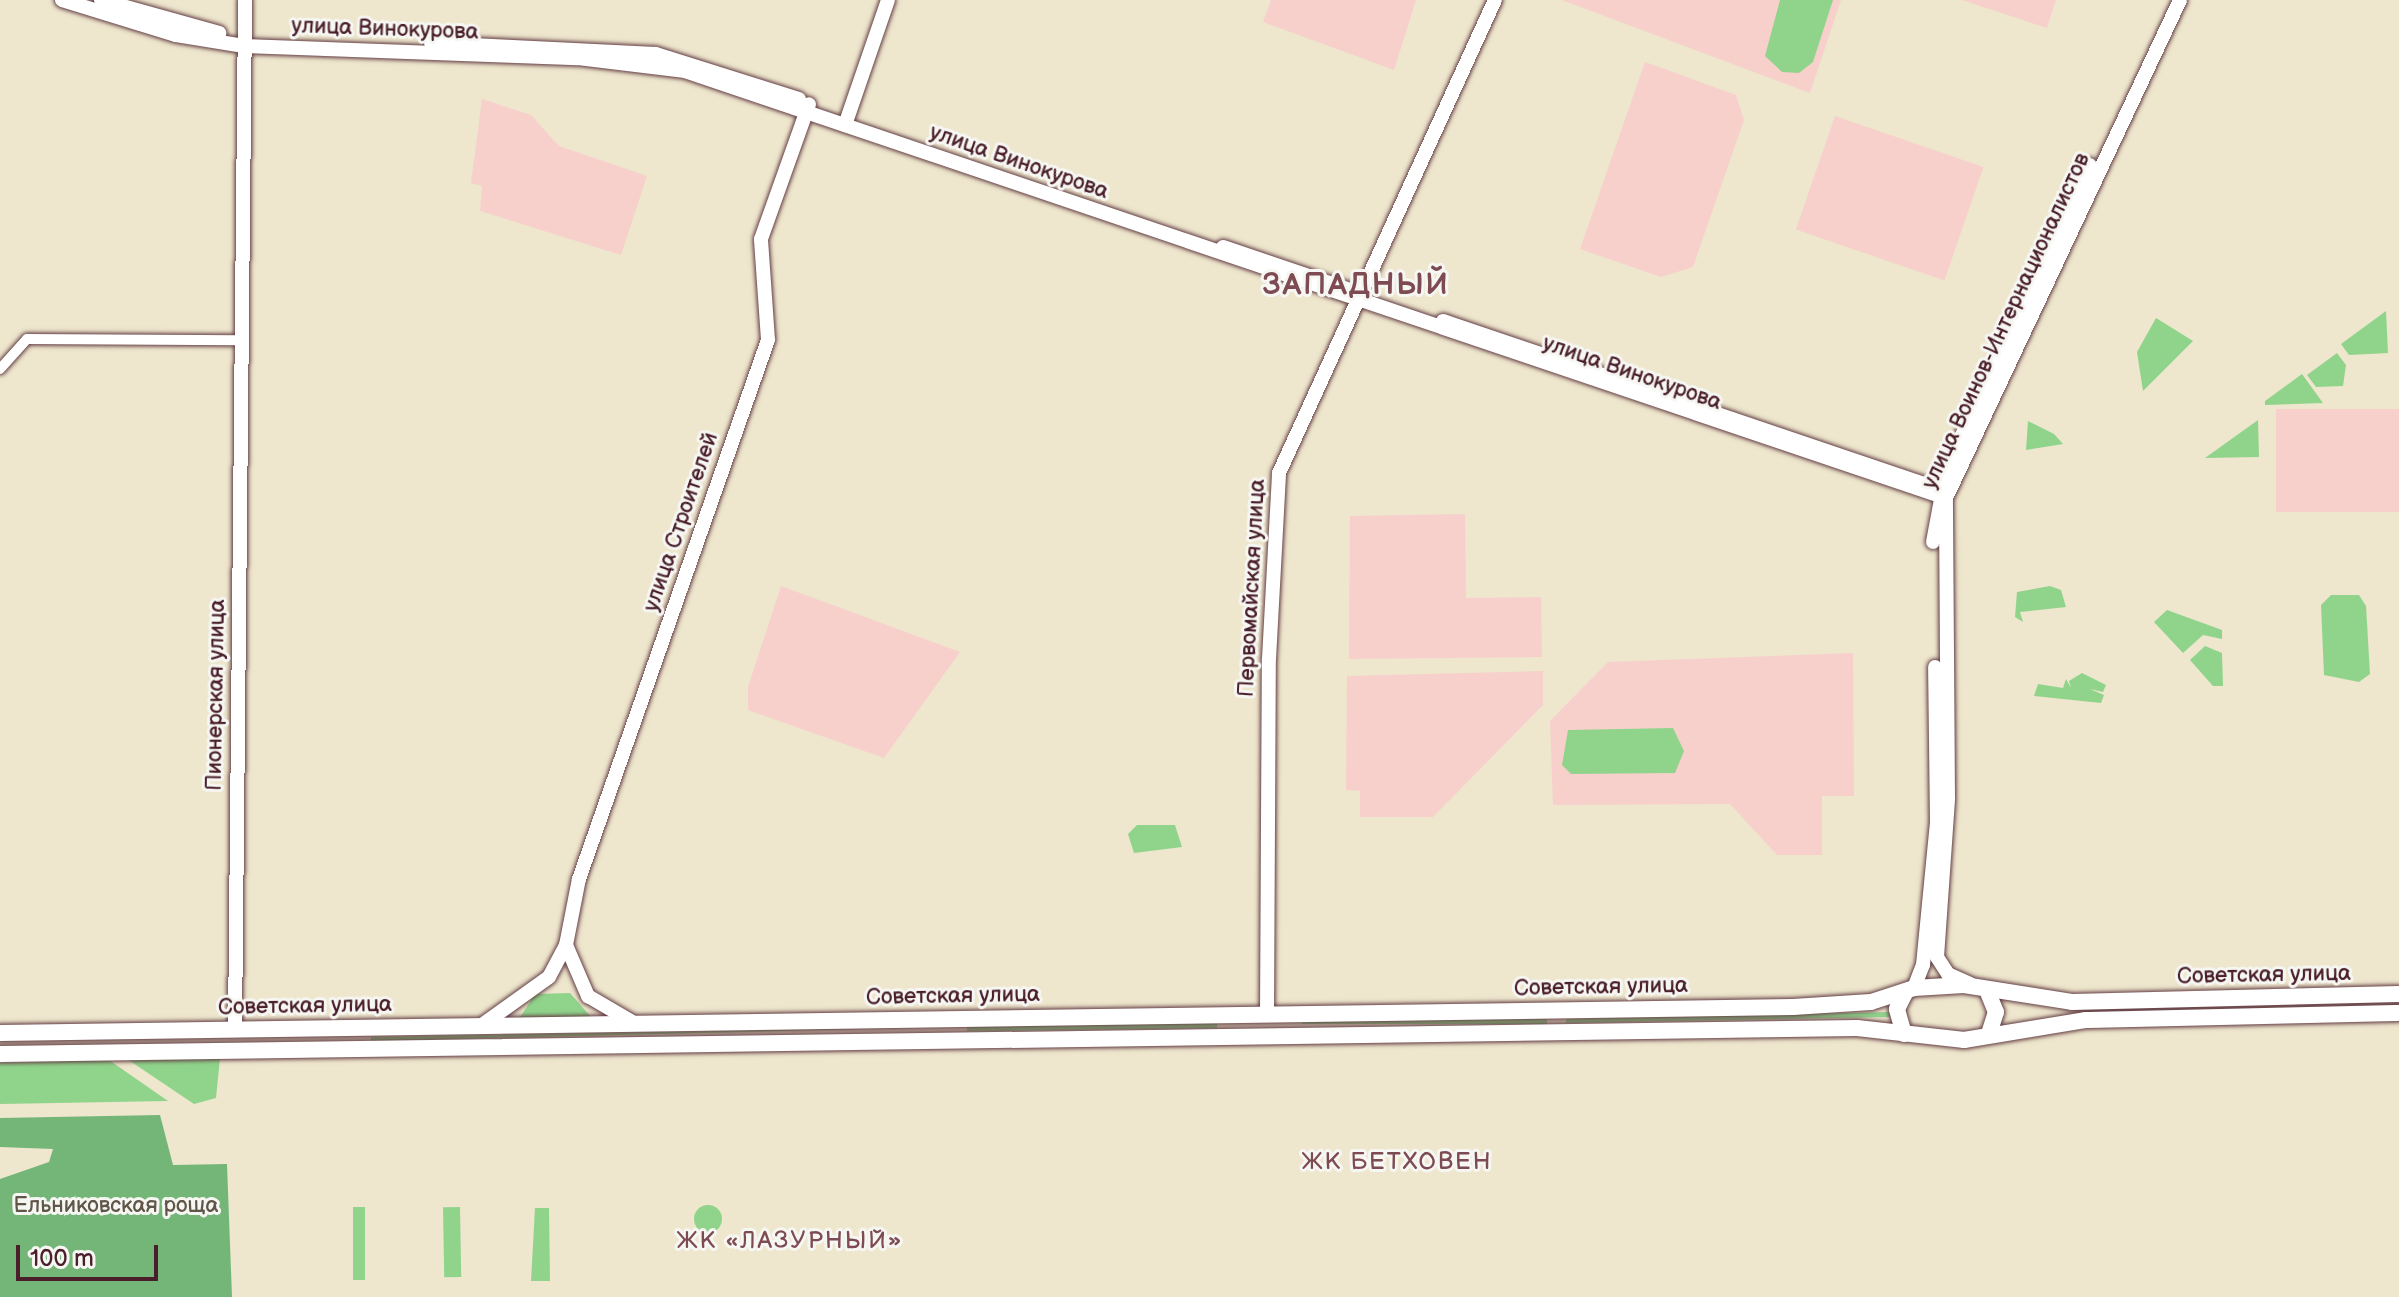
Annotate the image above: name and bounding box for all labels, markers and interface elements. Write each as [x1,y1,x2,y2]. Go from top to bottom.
street label: улица Винокурова [291,13,479,45]
street label: улица Винокурова [926,119,1112,205]
street label: улица Воинов-Интернационалистов [1916,149,2096,493]
district label: ЗАПАДНЫЙ [1262,267,1450,303]
street label: улица Винокурова [1539,330,1725,416]
street label: улица Строителей [638,429,724,615]
street label: Первомайская улица [1233,478,1271,698]
street label: Пионерская улица [201,599,231,791]
street label: Советская улица [2177,960,2351,990]
street label: Советская улица [1514,972,1688,1002]
street label: Советская улица [866,981,1040,1011]
street label: Советская улица [218,991,392,1021]
district label: ЖК БЕТХОВЕН [1301,1148,1493,1176]
park label: Ельниковская роща [14,1193,218,1219]
district label: ЖК «ЛАЗУРНЫЙ» [677,1227,903,1255]
scale bar [20,1229,162,1279]
text: 100 m [30,1244,94,1273]

